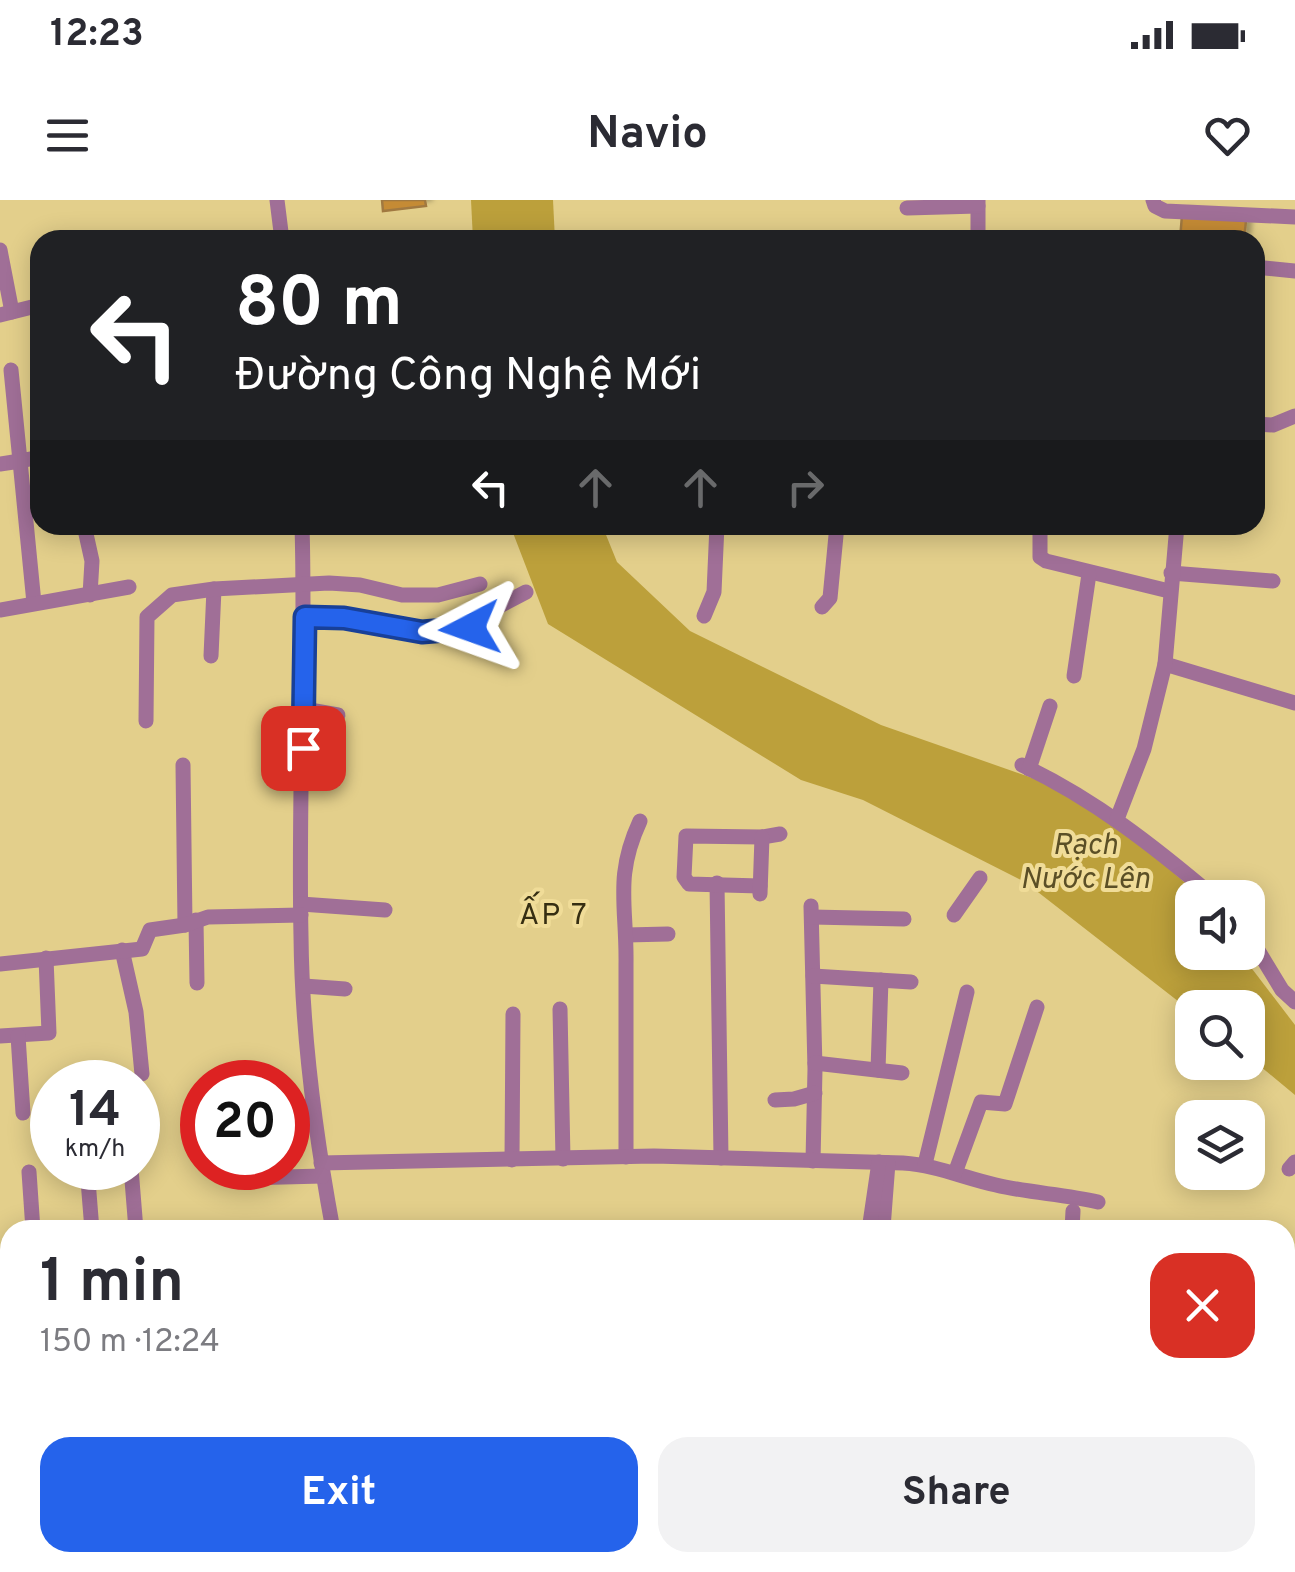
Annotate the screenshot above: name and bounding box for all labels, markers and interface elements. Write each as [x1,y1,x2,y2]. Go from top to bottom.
text: 12:23 [50,11,144,60]
text: Navio [587,107,708,164]
icon: menu [40,108,95,163]
icon: heart [1200,108,1255,163]
text: 80 m [235,262,403,351]
icon: left [70,270,200,400]
text: Đường Công Nghệ Mới [235,349,701,406]
icon: left [463,460,518,515]
icon: ahead [568,460,623,515]
icon: ahead [673,460,728,515]
icon: right [778,460,833,515]
position arrow [418,576,522,680]
pin [261,706,346,791]
icon: arrive [276,721,331,776]
water label: Rạch Nước Lên [1020,828,1150,899]
map controls [1175,880,1265,1190]
button: sound [1175,880,1265,970]
district label: ẤP 7 [519,891,589,935]
button: search [1175,990,1265,1080]
speed limit sign: 20 [180,1060,310,1190]
text: 14 [69,1081,121,1144]
button: layers [1175,1100,1265,1190]
text: km/h [65,1134,125,1166]
text: 1 min [40,1247,184,1323]
button: close [1150,1253,1255,1358]
text: 150 m · 12:24 [40,1323,220,1363]
button: Exit [40,1437,638,1552]
button: Share [658,1437,1255,1552]

